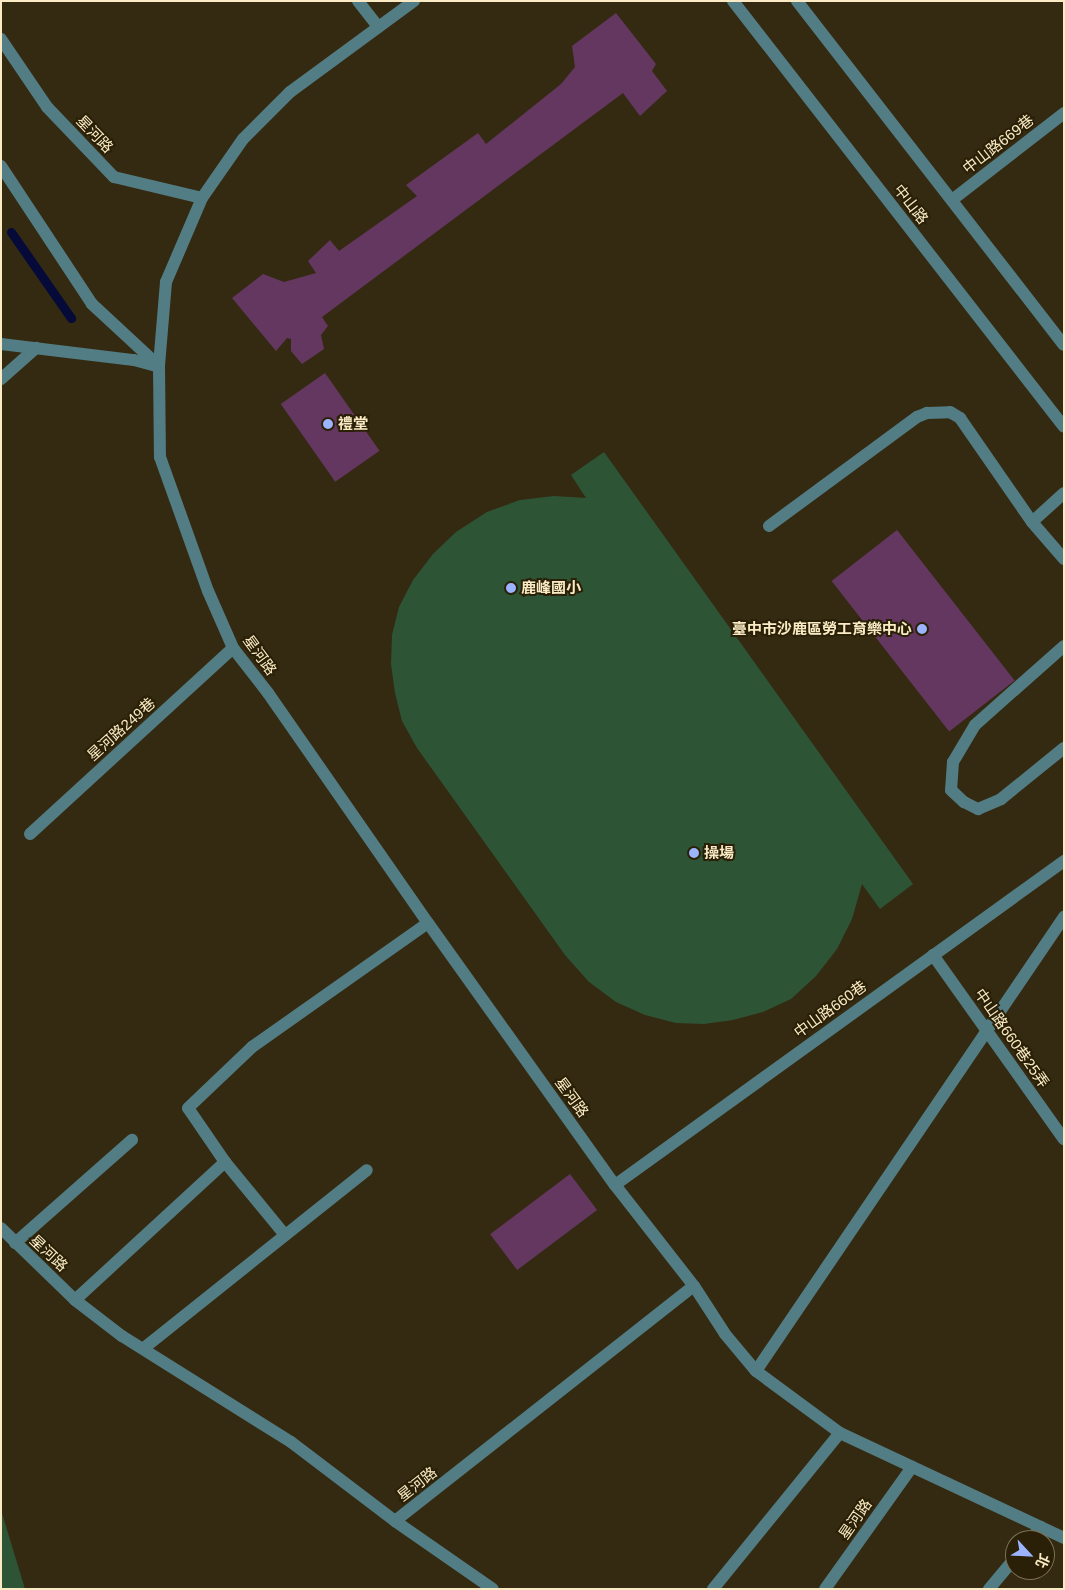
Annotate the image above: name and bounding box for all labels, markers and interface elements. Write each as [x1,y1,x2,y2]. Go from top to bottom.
street label: 中山路669巷 [959,111,1037,177]
street label: 星河路 [73,112,117,156]
street label: 中山路 [890,181,932,227]
place label: 禮堂 [338,415,368,433]
marker: 禮堂 [322,418,334,430]
place label: 鹿峰國小 [521,579,581,597]
marker: 鹿峰國小 [505,582,517,594]
place label: 臺中市沙鹿區勞工育樂中心 [732,620,912,638]
marker: 臺中市沙鹿區勞工育樂中心 [916,623,928,635]
street label: 星河路 [239,632,281,678]
street label: 星河路249巷 [83,694,159,764]
place label: 操場 [704,844,734,862]
marker: 操場 [688,847,700,859]
street label: 中山路660巷 [790,977,870,1041]
street label: 中山路660巷25弄 [971,985,1053,1091]
street label: 星河路 [551,1074,593,1120]
street label: 星河路 [26,1231,72,1275]
street label: 星河路 [394,1463,440,1505]
street label: 星河路 [835,1495,875,1543]
north arrow [1005,1530,1055,1580]
text: 北 [1032,1551,1053,1571]

